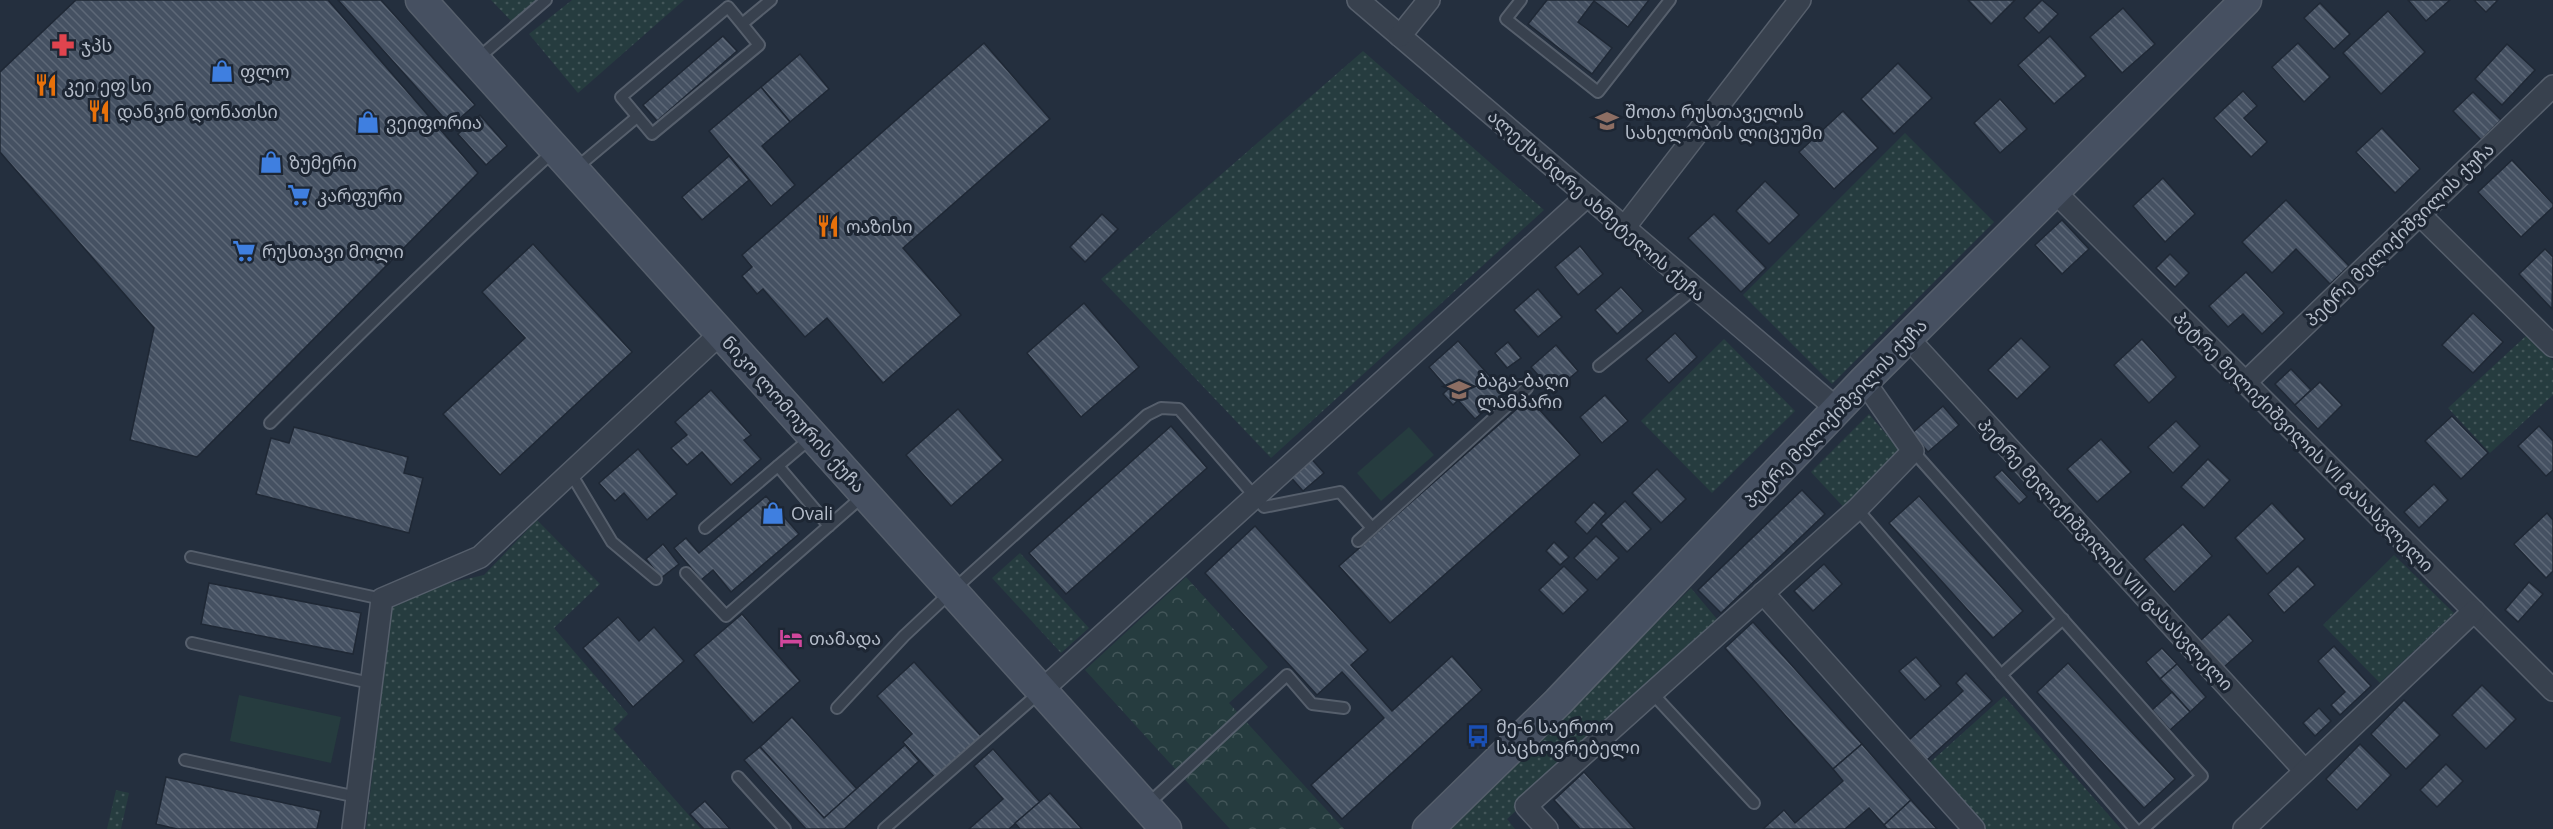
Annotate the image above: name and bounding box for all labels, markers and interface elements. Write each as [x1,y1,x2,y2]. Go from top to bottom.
pharmacy icon: ჯპს [50,32,76,58]
place label: ჯპს [81,33,112,57]
shop icon: ფლო [209,58,235,84]
place label: ფლო [240,59,290,83]
restaurant icon: კეი ეფ სი [33,72,59,98]
place label: კეი ეფ სი [64,73,152,97]
restaurant icon: დანკინ დონათსი [86,98,112,124]
place label: დანკინ დონათსი [117,99,278,123]
place label: შოთა რუსთაველის სახელობის ლიცეუმი [1625,99,1822,144]
street label: ალექსანდრე ახმეტელის ქუჩა [1483,104,1711,306]
school or university icon: შოთა რუსთაველის სახელობის ლიცეუმი [1594,108,1620,134]
shop icon: ვეიფორია [355,109,381,135]
place label: ვეიფორია [386,110,482,134]
street label: პეტრე მელიქიშვილის ქუჩა [2299,137,2499,331]
shop icon: ზუმერი [258,149,284,175]
place label: ზუმერი [289,150,357,174]
supermarket icon: კარფური [286,182,312,208]
place label: კარფური [317,183,403,207]
restaurant icon: ოაზისი [815,213,841,239]
place label: ოაზისი [846,214,913,238]
supermarket icon: რუსთავი მოლი [231,238,257,264]
place label: რუსთავი მოლი [262,239,404,263]
street label: პეტრე მელიქიშვილის VII გასასვლელი [2168,305,2440,577]
street label: პეტრე მელიქიშვილის ქუჩა [1738,313,1932,513]
street label: ნიკო ლომოურის ქუჩა [717,331,871,497]
place label: ბაგა-ბაღი ლამპარი [1477,368,1569,413]
school or university icon: ბაგა-ბაღი ლამპარი [1446,377,1472,403]
street label: პეტრე მელიქიშვილის VIII გასასვლელი [1973,412,2239,696]
shop icon: Ovali [760,500,786,526]
place label: Ovali [791,501,833,525]
hotel icon: თამადა [778,625,804,651]
place label: თამადა [809,626,881,650]
place label: მე-6 საერთო საცხოვრებელი [1496,714,1640,759]
bus stop icon: მე-6 საერთო საცხოვრებელი [1465,723,1491,749]

